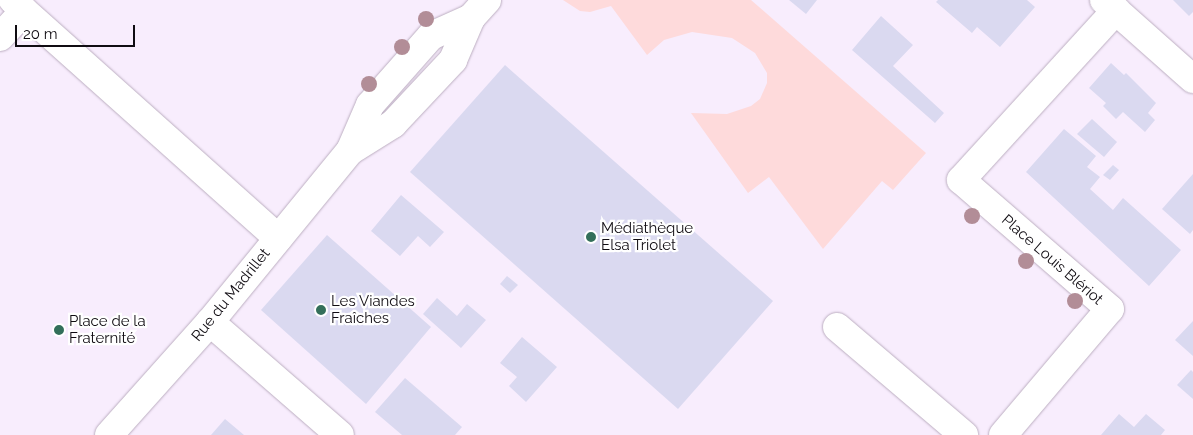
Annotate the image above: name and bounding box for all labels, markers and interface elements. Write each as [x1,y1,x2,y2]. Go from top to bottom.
scale bar [18,15,138,47]
text: 20 m [23,25,58,43]
street label: Place Louis Blériot [998,211,1106,309]
place label: Médiathèque Elsa Triolet [601,219,693,254]
marker: Médiathèque Elsa Triolet [585,231,597,243]
street label: Rue du Madrillet [188,245,274,345]
place label: Les Viandes Fraîches [331,292,415,327]
marker: Les Viandes Fraîches [315,304,327,316]
place label: Place de la Fraternité [69,312,146,347]
marker: Place de la Fraternité [53,324,65,336]

